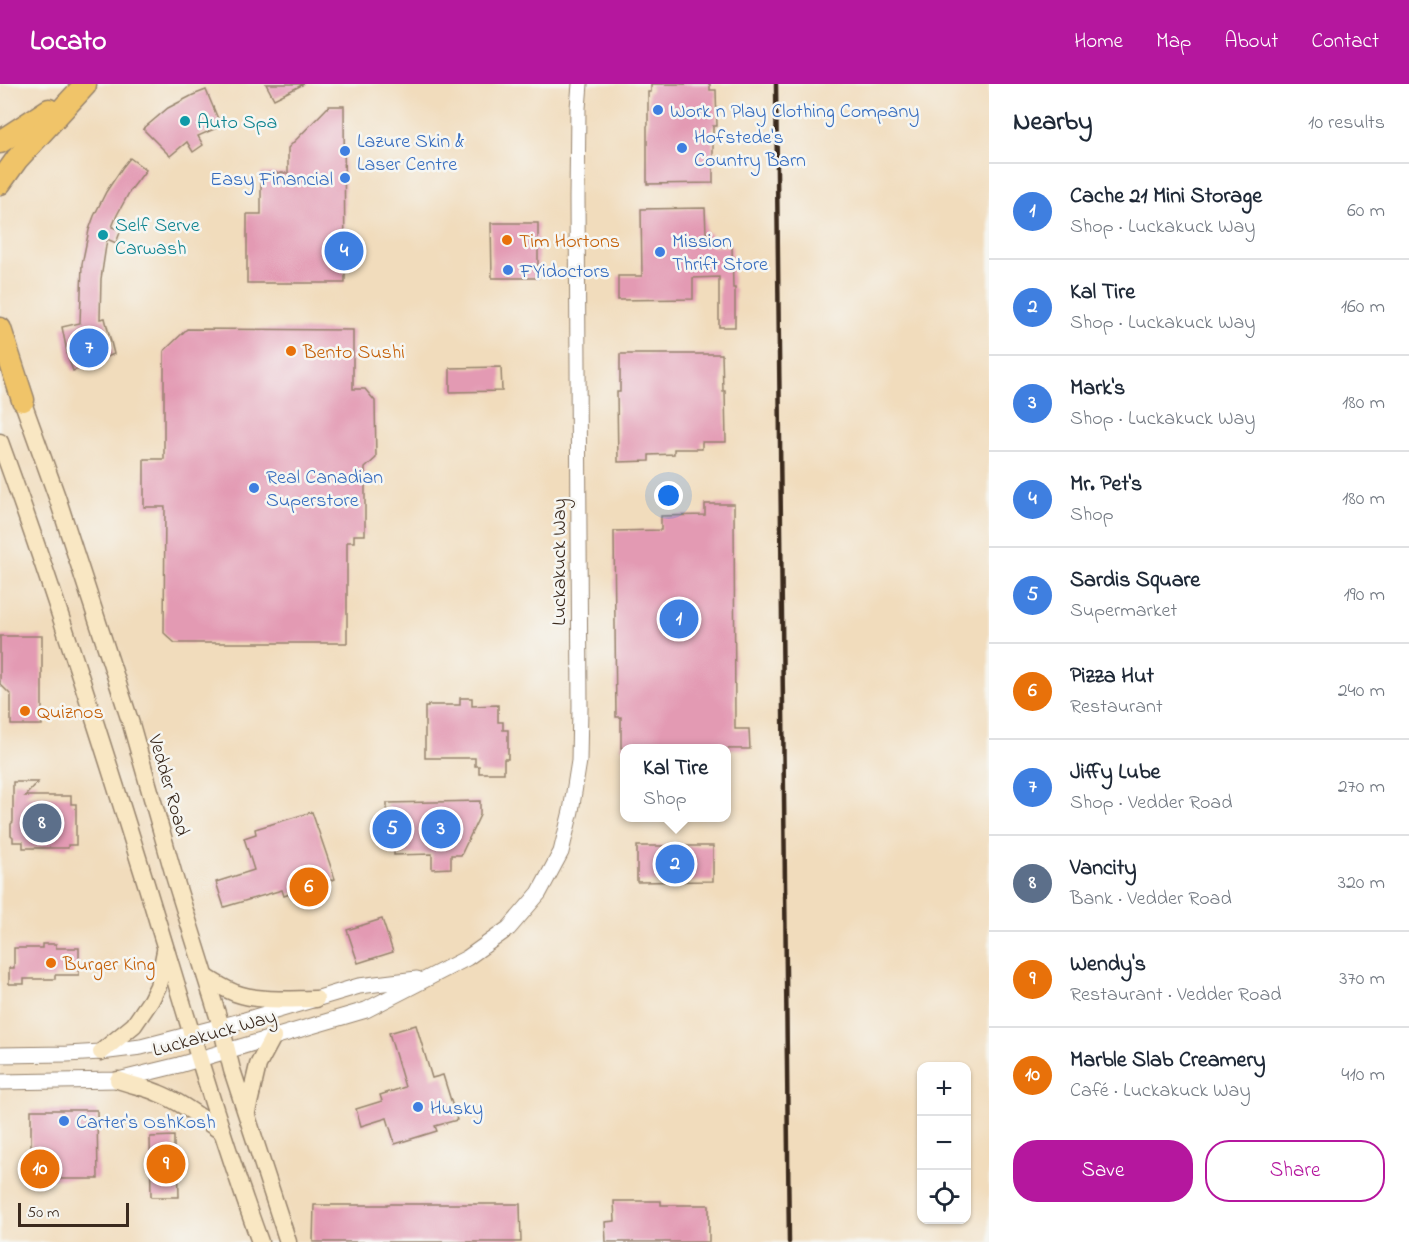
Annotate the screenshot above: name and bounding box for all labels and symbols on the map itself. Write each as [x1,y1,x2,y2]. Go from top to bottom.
place label: Work n Play Clothing Company [670,98,919,128]
marker: Work n Play Clothing Company [651,103,665,117]
place label: Auto Spa [197,109,277,138]
marker: Auto Spa [178,114,192,128]
place label: Hofstede's Country Barn [694,124,806,176]
place label: Lazure Skin & Laser Centre [357,128,464,180]
marker: Hofstede's Country Barn [675,141,689,155]
marker: Lazure Skin & Laser Centre [338,144,352,158]
place label: Easy Financial [210,166,333,195]
marker: Easy Financial [338,171,352,185]
place label: Self Serve Carwash [115,212,200,264]
marker: Self Serve Carwash [96,228,110,242]
pin: 4 [324,228,364,274]
place label: Tim Hortons [519,228,620,257]
place label: Mission Thrift Store [672,228,768,280]
marker: Tim Hortons [500,233,514,247]
marker: Mission Thrift Store [653,245,667,259]
place label: FYidoctors [519,258,610,287]
marker: FYidoctors [501,263,515,277]
pin: 7 [70,326,109,370]
place label: Bento Sushi [302,339,405,368]
marker: Bento Sushi [284,344,298,358]
place label: Real Canadian Superstore [266,464,383,516]
marker: Real Canadian Superstore [247,481,261,495]
your location [654,481,683,510]
street label: Luckakuck Way [546,498,575,626]
pin: 1 [660,596,698,642]
place label: Quiznos [37,699,104,728]
marker: Quiznos [18,704,32,718]
street label: Vedder Road [139,731,196,840]
pin: 8 [22,800,62,846]
pin: 5 [372,806,412,852]
pin: 3 [422,806,460,852]
pin: 2 [656,842,694,886]
pin: 6 [290,864,328,910]
place label: Burger King [62,951,155,981]
marker: Burger King [44,956,58,970]
street label: Luckakuck Way [149,1003,280,1066]
place label: Husky [430,1095,483,1124]
marker: Husky [411,1100,425,1114]
place label: Carter's OshKosh [76,1109,216,1138]
marker: Carter's OshKosh [57,1114,71,1128]
pin: 9 [146,1142,186,1186]
pin: 10 [20,1146,60,1192]
scale bar [18,1200,129,1228]

